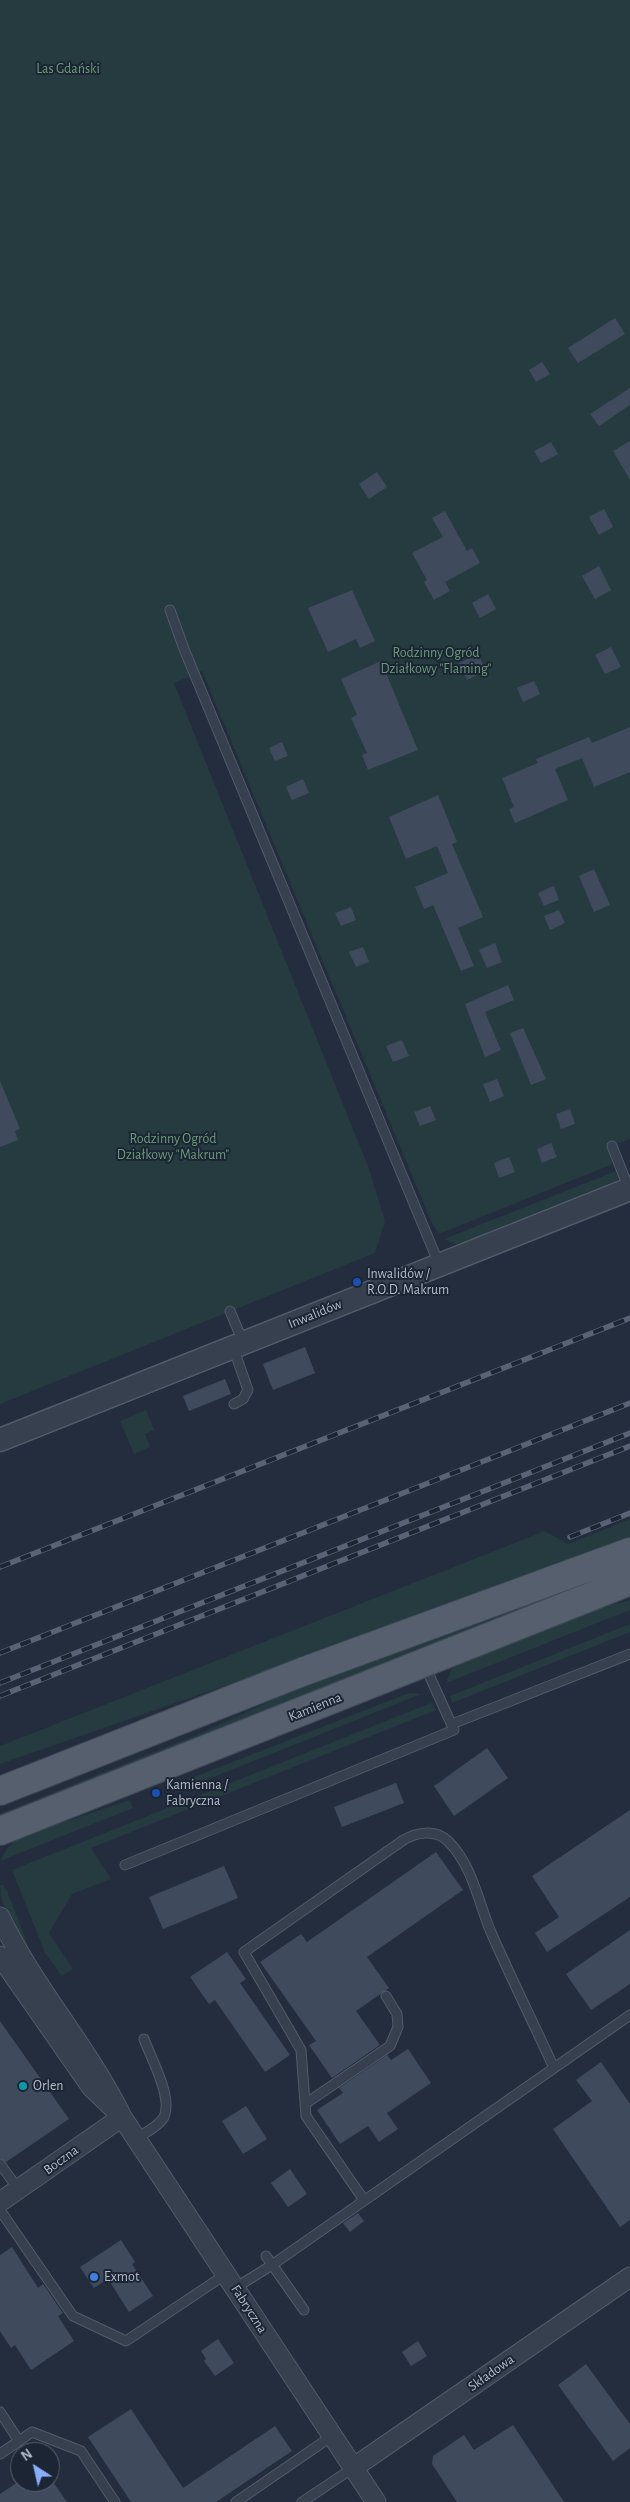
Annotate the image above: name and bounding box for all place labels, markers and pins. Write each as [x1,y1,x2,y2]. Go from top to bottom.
place label: Inwalidów / R.O.D. Makrum [367,1266,449,1298]
marker: Inwalidów / R.O.D. Makrum [351,1276,363,1288]
place label: Kamienna / Fabryczna [166,1777,228,1810]
marker: Kamienna / Fabryczna [150,1787,162,1799]
place label: Orlen [33,2078,64,2094]
marker: Orlen [17,2080,29,2092]
place label: Exmot [104,2269,139,2285]
marker: Exmot [88,2271,100,2283]

